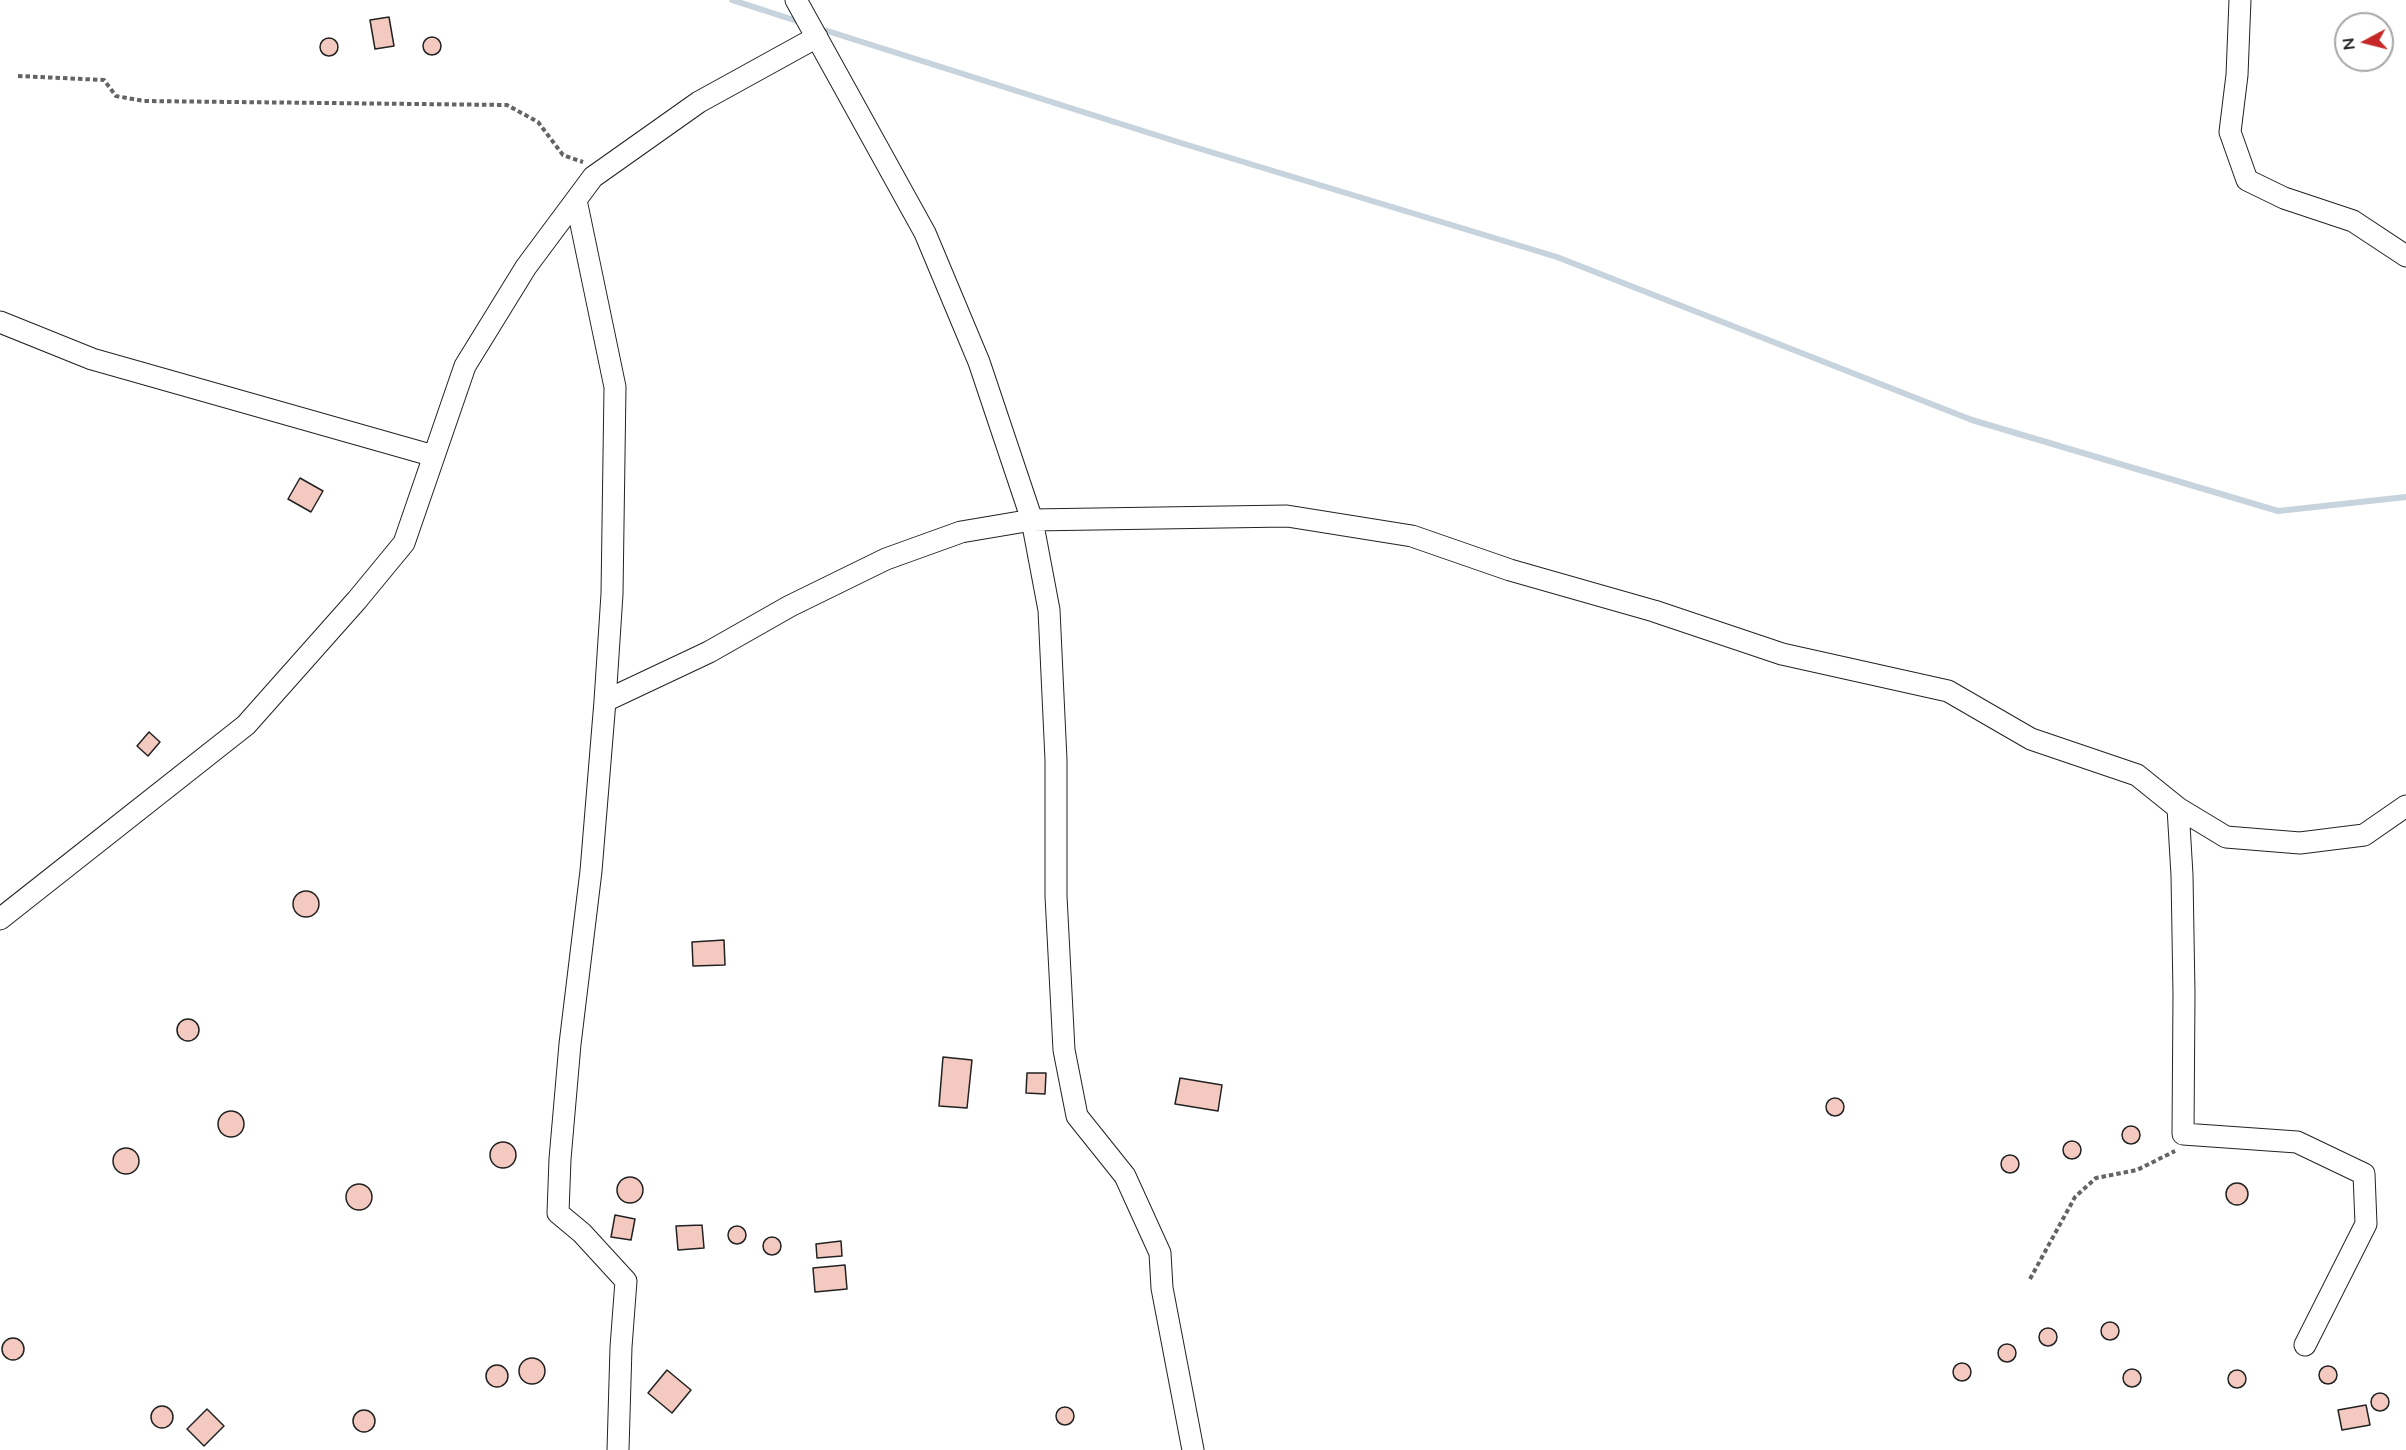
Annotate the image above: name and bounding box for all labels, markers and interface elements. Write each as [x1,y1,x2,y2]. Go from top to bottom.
north arrow [2334,12,2394,72]
text: N [2337,37,2358,51]

